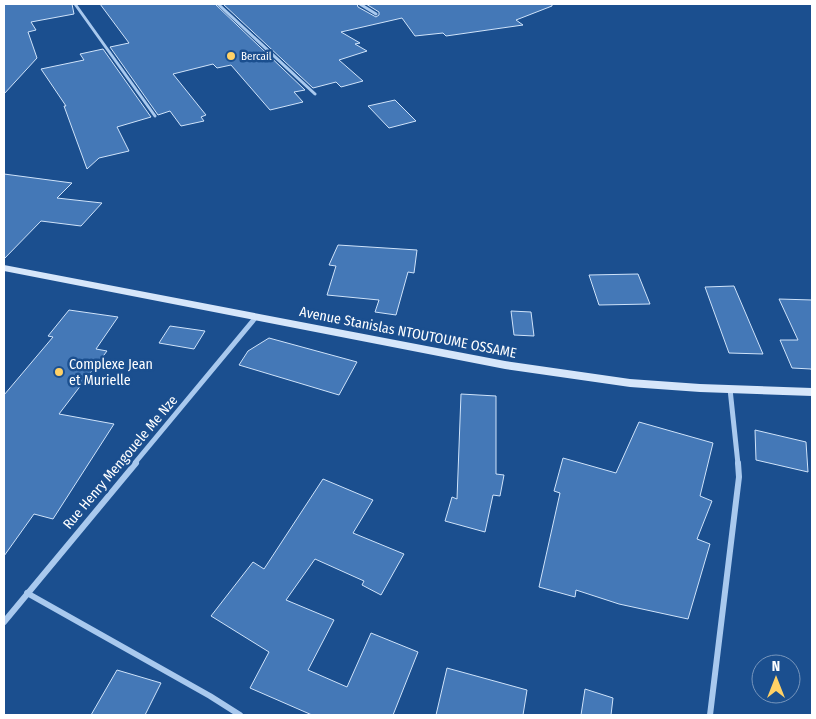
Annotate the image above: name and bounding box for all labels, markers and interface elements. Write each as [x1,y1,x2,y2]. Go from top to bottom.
marker: Bercail [225,50,237,62]
place label: Bercail [241,50,272,63]
street label: Avenue Stanislas NTOUTOUME OSSAME [298,303,518,362]
place label: Complexe Jean et Murielle [69,356,153,389]
marker: Complexe Jean et Murielle [53,366,65,378]
street label: Rue Henry Mengouele Me Nze [59,392,181,533]
north arrow [751,654,801,704]
text: N [772,658,780,675]

